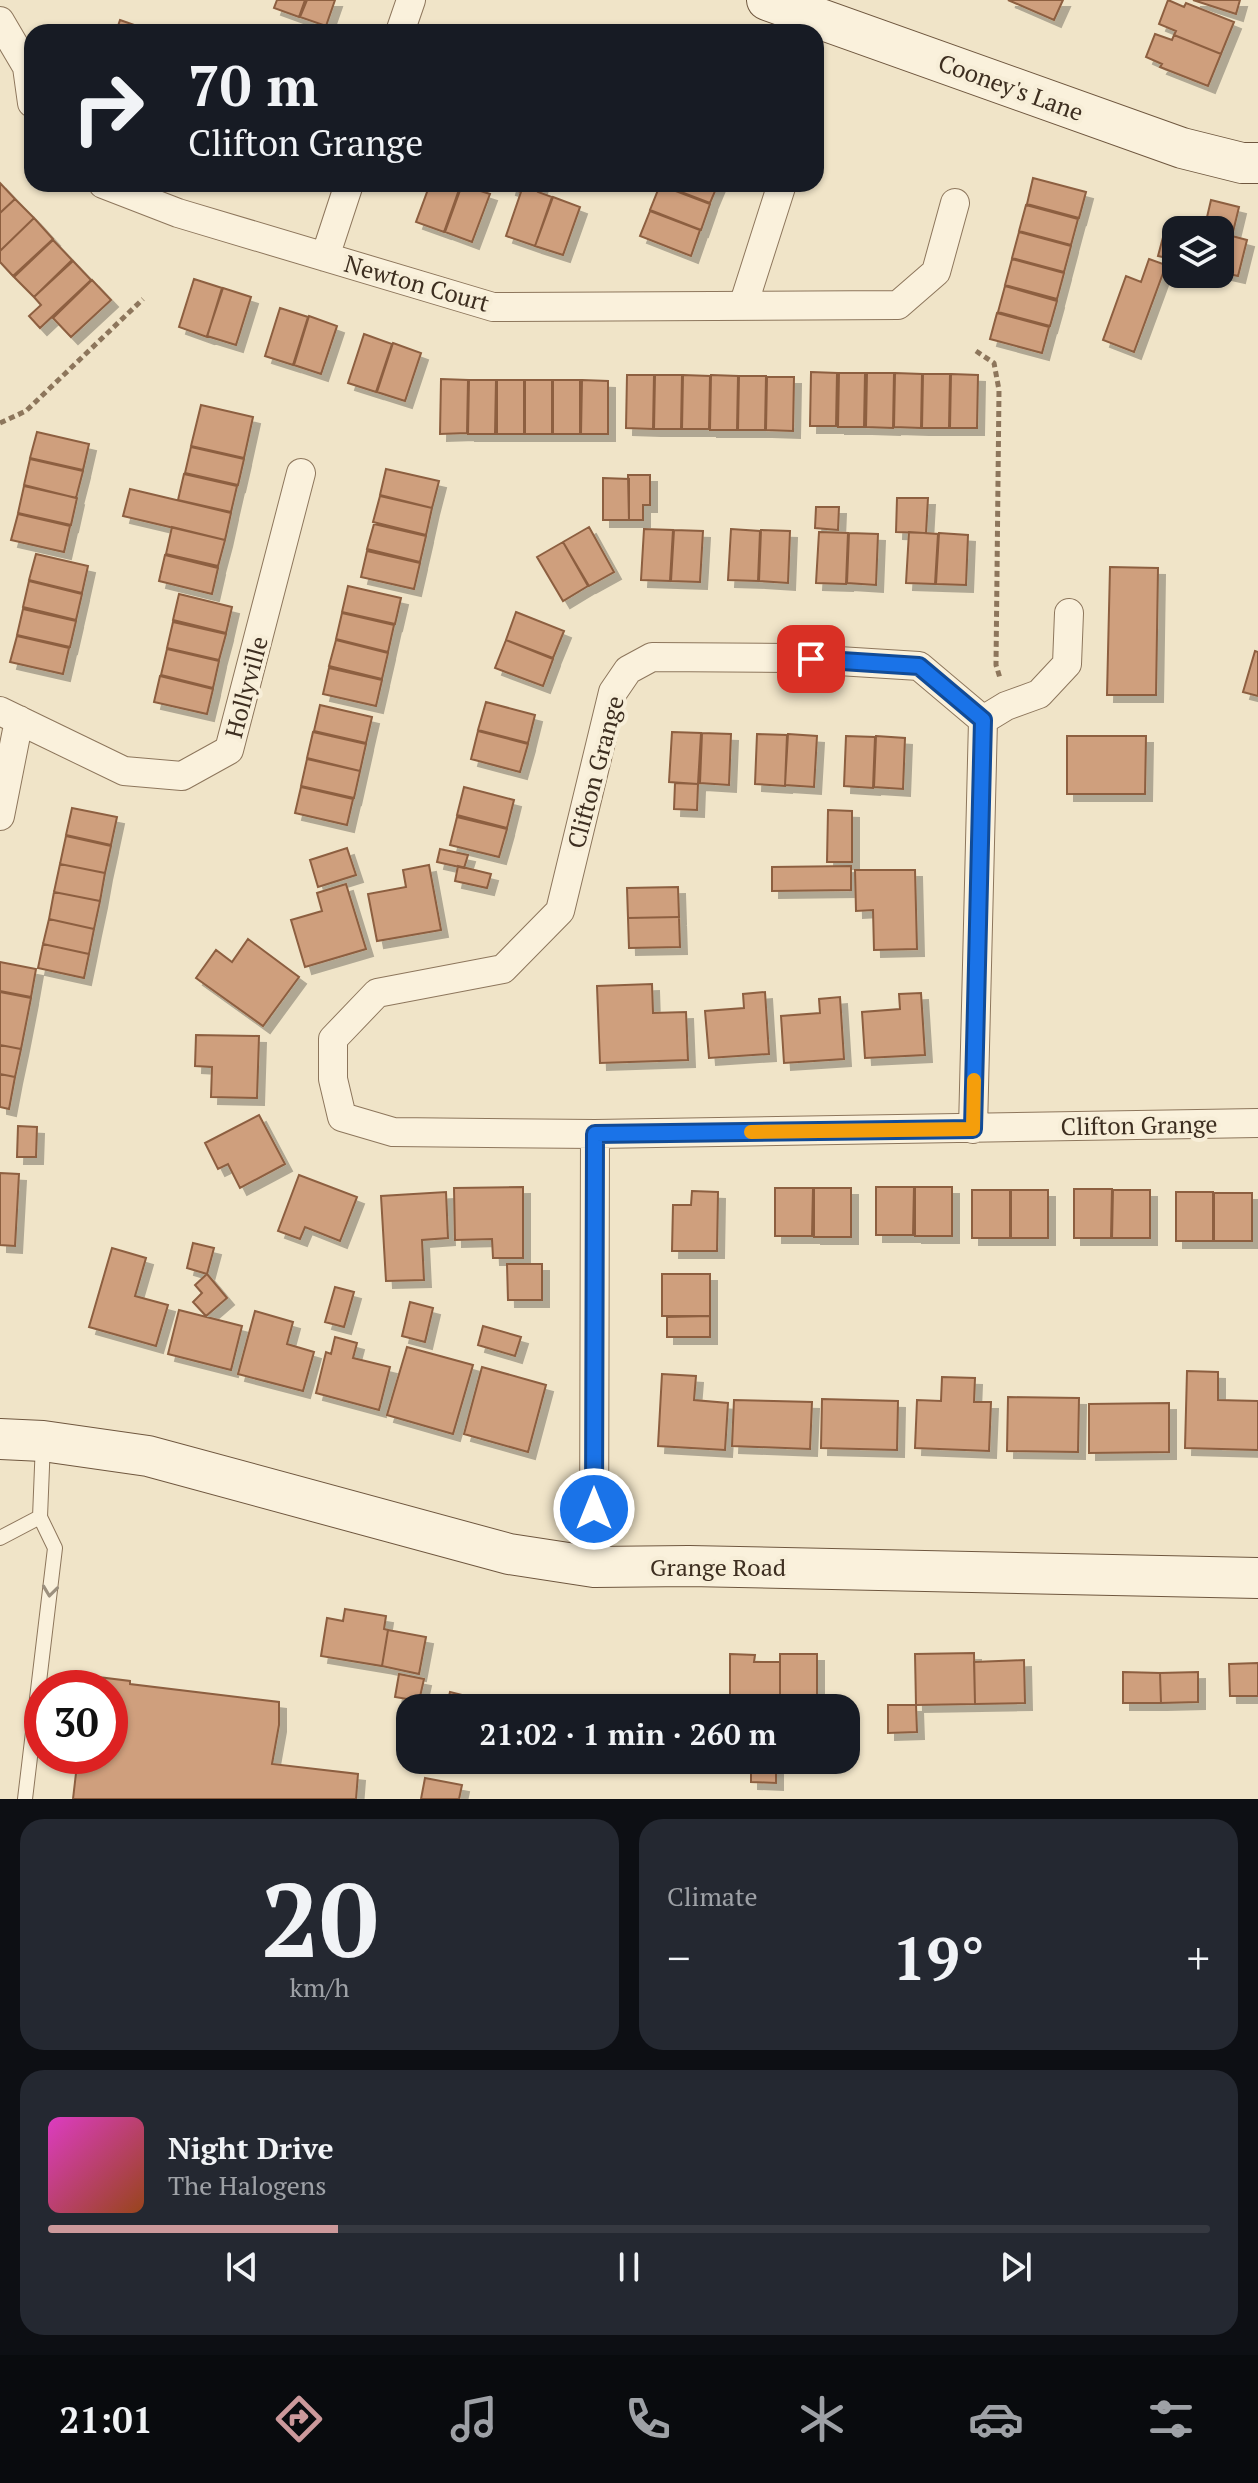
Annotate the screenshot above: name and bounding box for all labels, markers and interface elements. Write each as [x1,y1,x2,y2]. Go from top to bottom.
street label: Cooney's Lane [934,46,1088,128]
text: 70 m [188,48,318,122]
icon: right [56,56,160,160]
text: Clifton Grange [188,119,423,166]
map controls [1162,216,1234,288]
button: layers [1162,216,1234,288]
street label: Newton Court [341,247,493,319]
pin [777,625,845,693]
street label: Hollyville [217,633,275,741]
icon: arrive [789,637,833,681]
street label: Clifton Grange [559,692,631,852]
street label: Clifton Grange [1060,1108,1218,1142]
position arrow [552,1467,636,1551]
street label: Grange Road [650,1551,786,1583]
one-way arrow [42,1584,59,1598]
speed limit sign: 30 [24,1670,128,1774]
text: 21:02 · 1 min · 260 m [480,1714,776,1754]
text: 20 [261,1849,378,1987]
text: Climate [667,1879,758,1913]
text: 19° [892,1918,985,1997]
text: − [667,1928,690,1987]
text: + [1187,1928,1210,1987]
text: km/h [289,1970,350,2004]
text: Night Drive [168,2128,334,2168]
text: The Halogens [168,2168,326,2202]
icon: previous [220,2245,264,2289]
icon: pause [607,2245,651,2289]
icon: next [994,2245,1038,2289]
icon: directions [271,2391,327,2447]
icon: music [446,2391,502,2447]
icon: phone [620,2391,676,2447]
icon: climate [794,2391,850,2447]
icon: car [968,2391,1024,2447]
icon: filters [1143,2391,1199,2447]
text: 21:01 [59,2396,153,2443]

